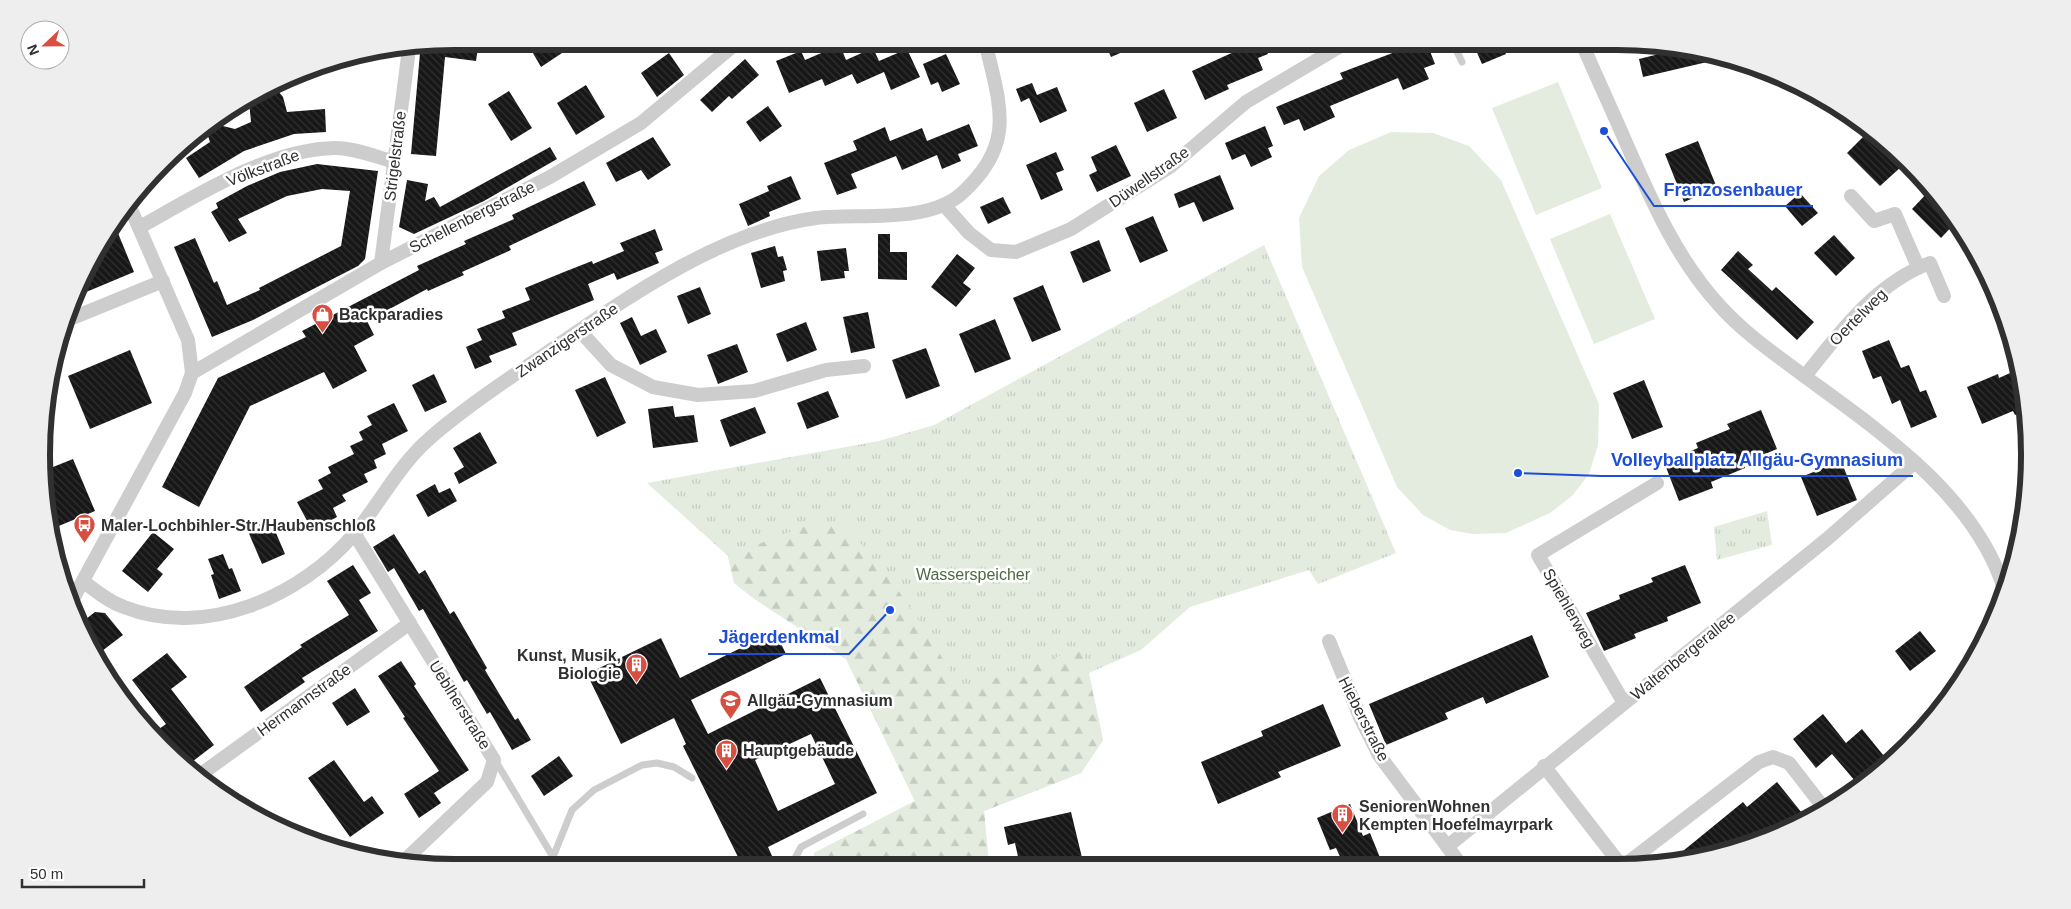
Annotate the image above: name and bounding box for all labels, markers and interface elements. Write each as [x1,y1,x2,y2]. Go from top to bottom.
north arrow [20,20,70,70]
text: N [24,42,42,58]
street label: Strigelstraße [381,110,409,202]
street label: Düwellstraße [1106,143,1192,211]
street label: Völkstraße [224,146,302,190]
callout: Franzosenbauer [1654,173,1813,206]
street label: Schellenbergstraße [406,178,538,256]
text: Franzosenbauer [1663,180,1803,200]
street label: Oertelweg [1826,285,1890,349]
street label: Zwanzigerstraße [513,300,621,380]
shop icon: Backparadies [311,302,335,333]
place label: Backparadies [339,306,443,323]
callout: Volleyballplatz Allgäu-Gymnasium [1601,443,1913,476]
text: Volleyballplatz Allgäu-Gymnasium [1611,450,1903,470]
bus stop icon: Maler-Lochbihler-Str./Haubenschloß [73,513,97,544]
place label: Maler-Lochbihler-Str./Haubenschloß [101,517,376,534]
park label: Wasserspeicher [916,566,1031,583]
street label: Spiehlerweg [1540,566,1598,650]
street label: Waltenbergerallee [1627,609,1739,703]
callout: Jägerdenkmal [708,621,849,654]
text: Jägerdenkmal [718,627,840,647]
place label: Kunst, Musik, Biologie [517,647,621,682]
building icon: Kunst, Musik, Biologie [625,652,649,683]
street label: Ueblherstraße [426,658,494,753]
street label: Hermannstraße [254,660,354,740]
street label: Hieberstraße [1335,674,1393,764]
school or university icon: Allgäu-Gymnasium [719,688,743,719]
place label: Allgäu-Gymnasium [747,692,893,709]
building icon: Hauptgebäude [715,738,739,769]
place label: Hauptgebäude [743,742,854,759]
place label: SeniorenWohnen Kempten Hoefelmayrpark [1359,798,1553,833]
building icon: SeniorenWohnen Kempten Hoefelmayrpark [1331,803,1355,834]
scale bar [22,856,145,888]
text: 50 m [30,865,63,882]

